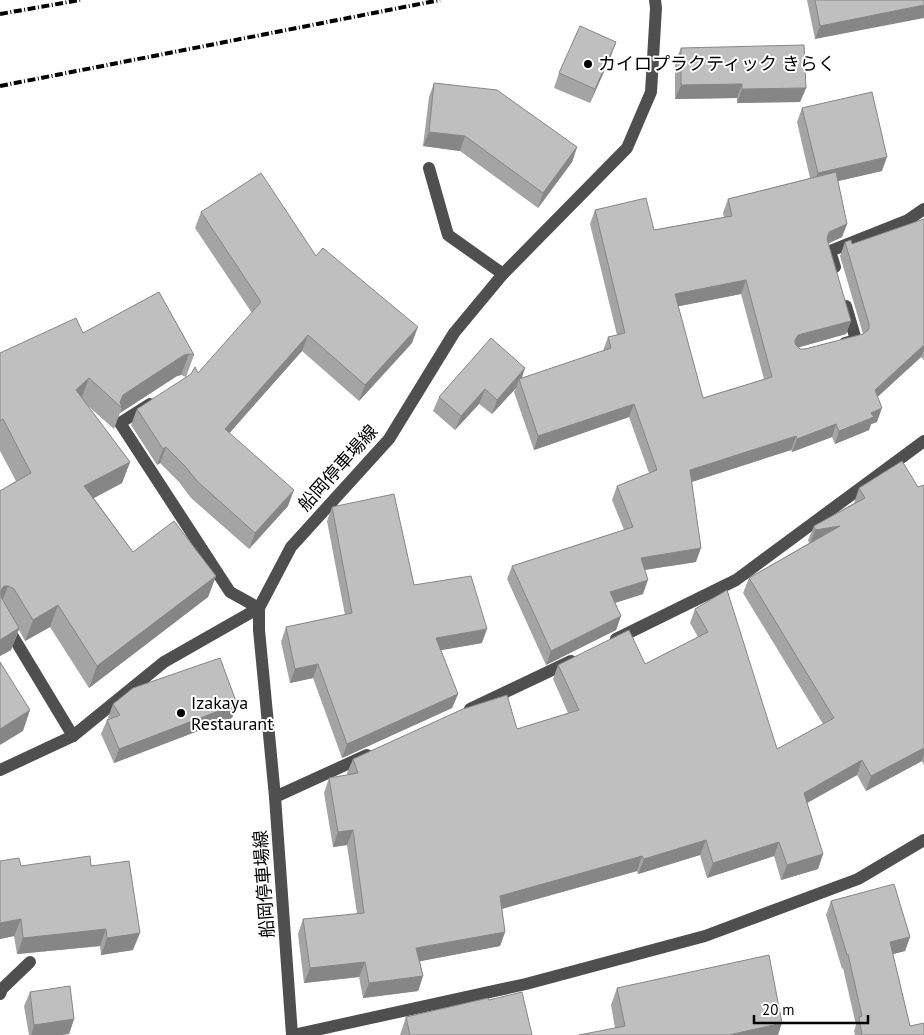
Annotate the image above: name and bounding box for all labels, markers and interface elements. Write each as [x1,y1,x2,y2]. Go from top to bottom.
place label: カイロプラクティック きらく [598,52,836,75]
marker: カイロプラクティック きらく [582,58,594,70]
street label: 船岡停車場線 [293,420,382,515]
place label: Izakaya Restaurant [191,691,273,735]
marker: Izakaya Restaurant [175,707,187,719]
street label: 船岡停車場線 [248,829,279,939]
scale bar [754,992,868,1024]
text: 20 m [762,1000,795,1019]

